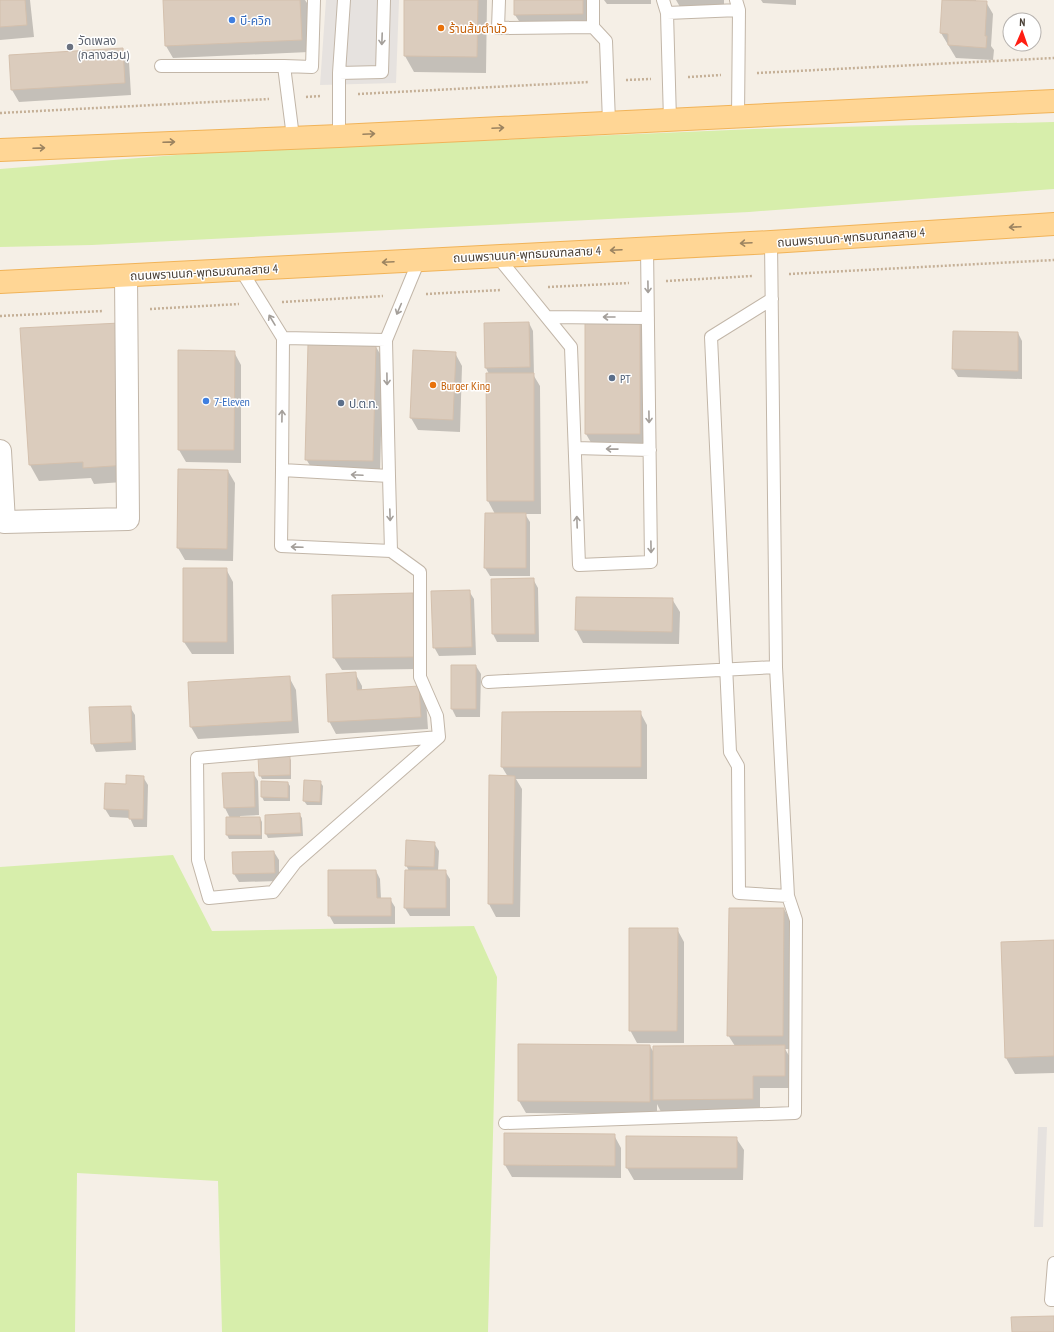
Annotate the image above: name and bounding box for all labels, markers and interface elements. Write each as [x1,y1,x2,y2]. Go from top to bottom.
north arrow [1002,12,1042,52]
place label: บี-ควิก [240,13,271,28]
marker: บี-ควิก [227,15,237,25]
text: N [1019,15,1026,29]
place label: ร้านส้มตำนัว [449,21,507,36]
marker: ร้านส้มตำนัว [436,23,446,33]
one-way arrow [379,32,386,45]
place label: วัดเพลง (กลางสวน) [78,33,129,62]
marker: วัดเพลง (กลางสวน) [65,42,75,52]
one-way arrow [492,124,505,131]
one-way arrow [362,131,375,138]
one-way arrow [162,139,175,146]
one-way arrow [32,144,45,152]
one-way arrow [1009,223,1022,230]
street label: ถนนพรานนก-พุทธมณฑลสาย 4 [777,224,926,250]
one-way arrow [740,239,753,247]
street label: ถนนพรานนก-พุทธมณฑลสาย 4 [453,243,602,265]
one-way arrow [610,246,623,253]
one-way arrow [382,258,395,265]
street label: ถนนพรานนก-พุทธมณฑลสาย 4 [130,261,279,283]
one-way arrow [644,280,651,293]
one-way arrow [395,302,402,314]
one-way arrow [603,313,616,321]
one-way arrow [267,314,275,326]
place label: PT [620,371,631,386]
one-way arrow [383,372,390,385]
marker: PT [607,373,617,383]
place label: Burger King [441,378,490,393]
marker: Burger King [428,380,438,390]
place label: 7-Eleven [214,394,250,409]
marker: 7-Eleven [201,396,211,406]
place label: ป.ต.ท. [349,396,378,411]
marker: ป.ต.ท. [336,398,346,408]
one-way arrow [278,410,286,423]
one-way arrow [645,410,653,423]
one-way arrow [606,446,619,453]
one-way arrow [351,471,364,478]
one-way arrow [386,508,394,521]
one-way arrow [574,516,581,529]
one-way arrow [647,540,655,553]
one-way arrow [291,543,304,551]

